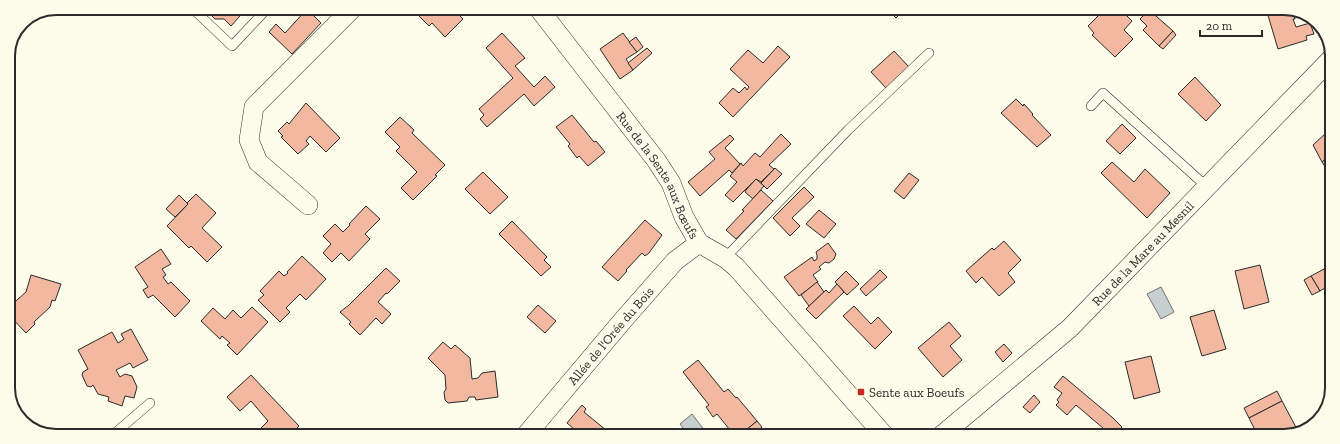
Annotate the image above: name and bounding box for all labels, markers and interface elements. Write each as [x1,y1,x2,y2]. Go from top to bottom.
scale bar [1200,12,1262,38]
text: 20 m [1206,19,1233,33]
street label: Rue de la Sente aux Bœufs [614,108,702,241]
street label: Rue de la Mare au Mesnil [1089,198,1197,309]
street label: Allée de l'Orée du Bois [564,283,657,388]
place label: Sente aux Boeufs [869,385,965,400]
marker: Sente aux Boeufs [856,387,866,397]

